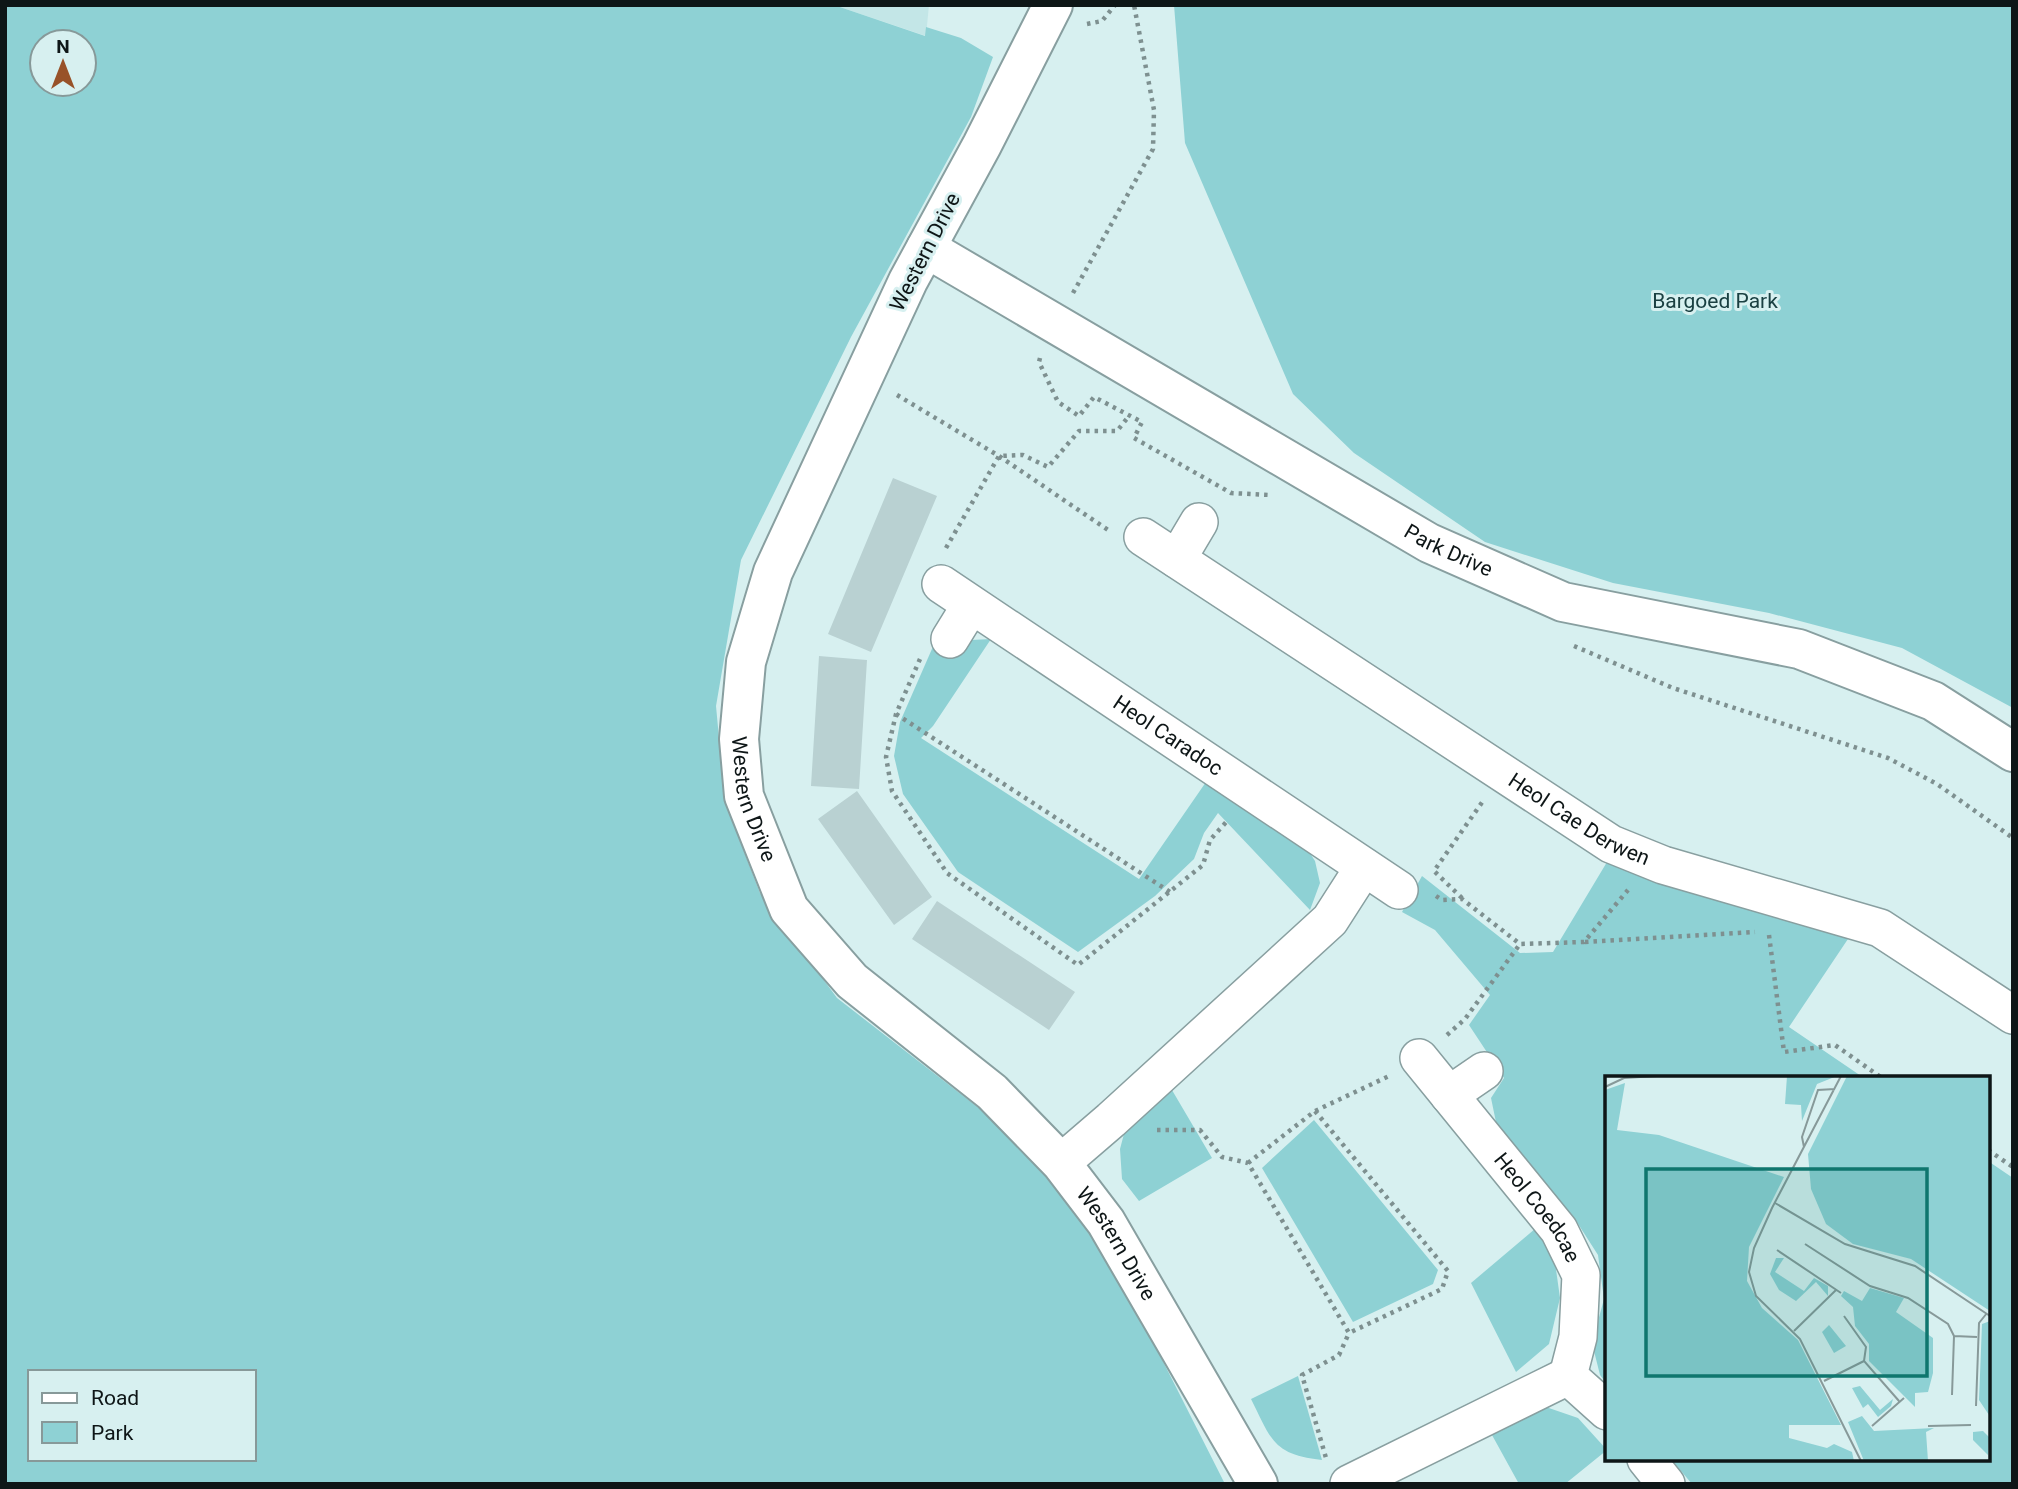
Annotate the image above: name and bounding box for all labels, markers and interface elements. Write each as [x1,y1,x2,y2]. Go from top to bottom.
north arrow [28,28,98,98]
text: N [56,35,70,58]
street label: Western Drive [885,189,965,315]
park label: Bargoed Park [1652,289,1778,313]
street label: Park Drive [1400,519,1496,581]
street label: Heol Caradoc [1109,691,1227,781]
street label: Western Drive [727,735,781,865]
street label: Heol Cae Derwen [1504,768,1653,870]
inset map [1605,1076,1990,1461]
street label: Heol Coedcae [1489,1148,1585,1266]
street label: Western Drive [1072,1182,1161,1305]
legend [28,1370,256,1461]
text: Road [91,1386,139,1410]
text: Park [91,1421,134,1445]

